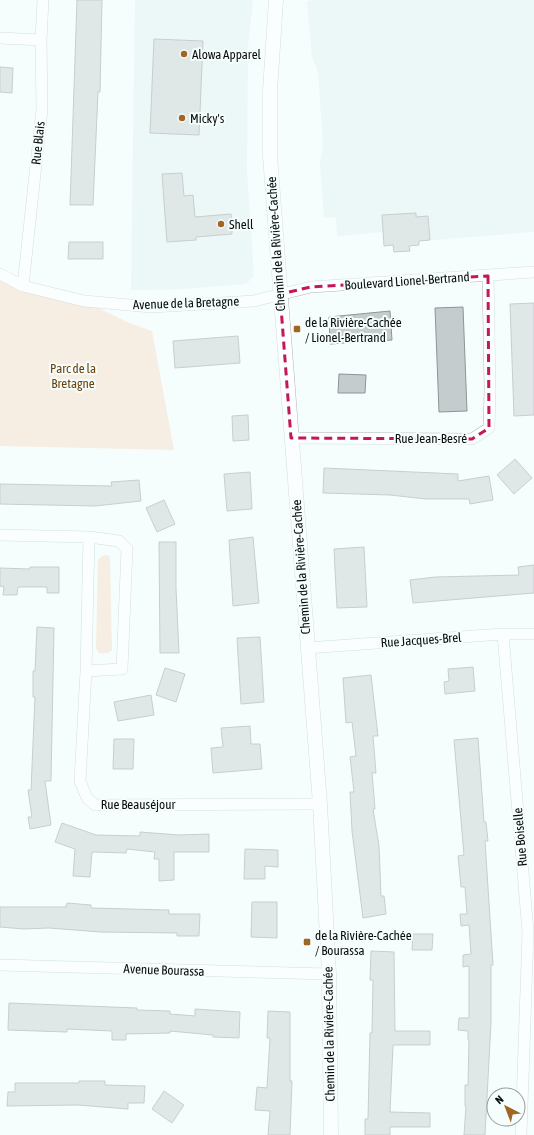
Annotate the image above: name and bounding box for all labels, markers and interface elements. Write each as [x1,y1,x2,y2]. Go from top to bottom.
place label: Alowa Apparel [192,47,262,62]
marker: Alowa Apparel [179,49,189,59]
place label: Micky's [190,111,225,126]
marker: Micky's [177,113,187,123]
street label: Rue Blais [28,120,48,166]
street label: Chemin de la Rivière-Cachée [264,176,288,312]
place label: Shell [229,217,254,232]
marker: Shell [216,219,226,229]
street label: Boulevard Lionel-Bertrand [344,269,470,293]
street label: Avenue de la Bretagne [133,294,240,312]
place label: de la Rivière-Cachée / Lionel-Bertrand [305,315,402,345]
marker: de la Rivière-Cachée / Lionel-Bertrand [292,324,302,334]
park label: Parc de la Bretagne [50,361,96,391]
street label: Rue Jean-Besré [395,431,467,446]
street label: Chemin de la Rivière-Cachée [289,499,313,635]
street label: Rue Jacques-Brel [380,630,462,650]
street label: Rue Beauséjour [101,797,175,812]
street label: Rue Boiselle [510,807,530,867]
place label: de la Rivière-Cachée / Bourassa [315,928,412,958]
marker: de la Rivière-Cachée / Bourassa [302,937,312,947]
street label: Avenue Bourassa [123,961,205,979]
street label: Chemin de la Rivière-Cachée [320,966,338,1102]
north arrow [486,1087,526,1127]
text: N [493,1093,506,1106]

